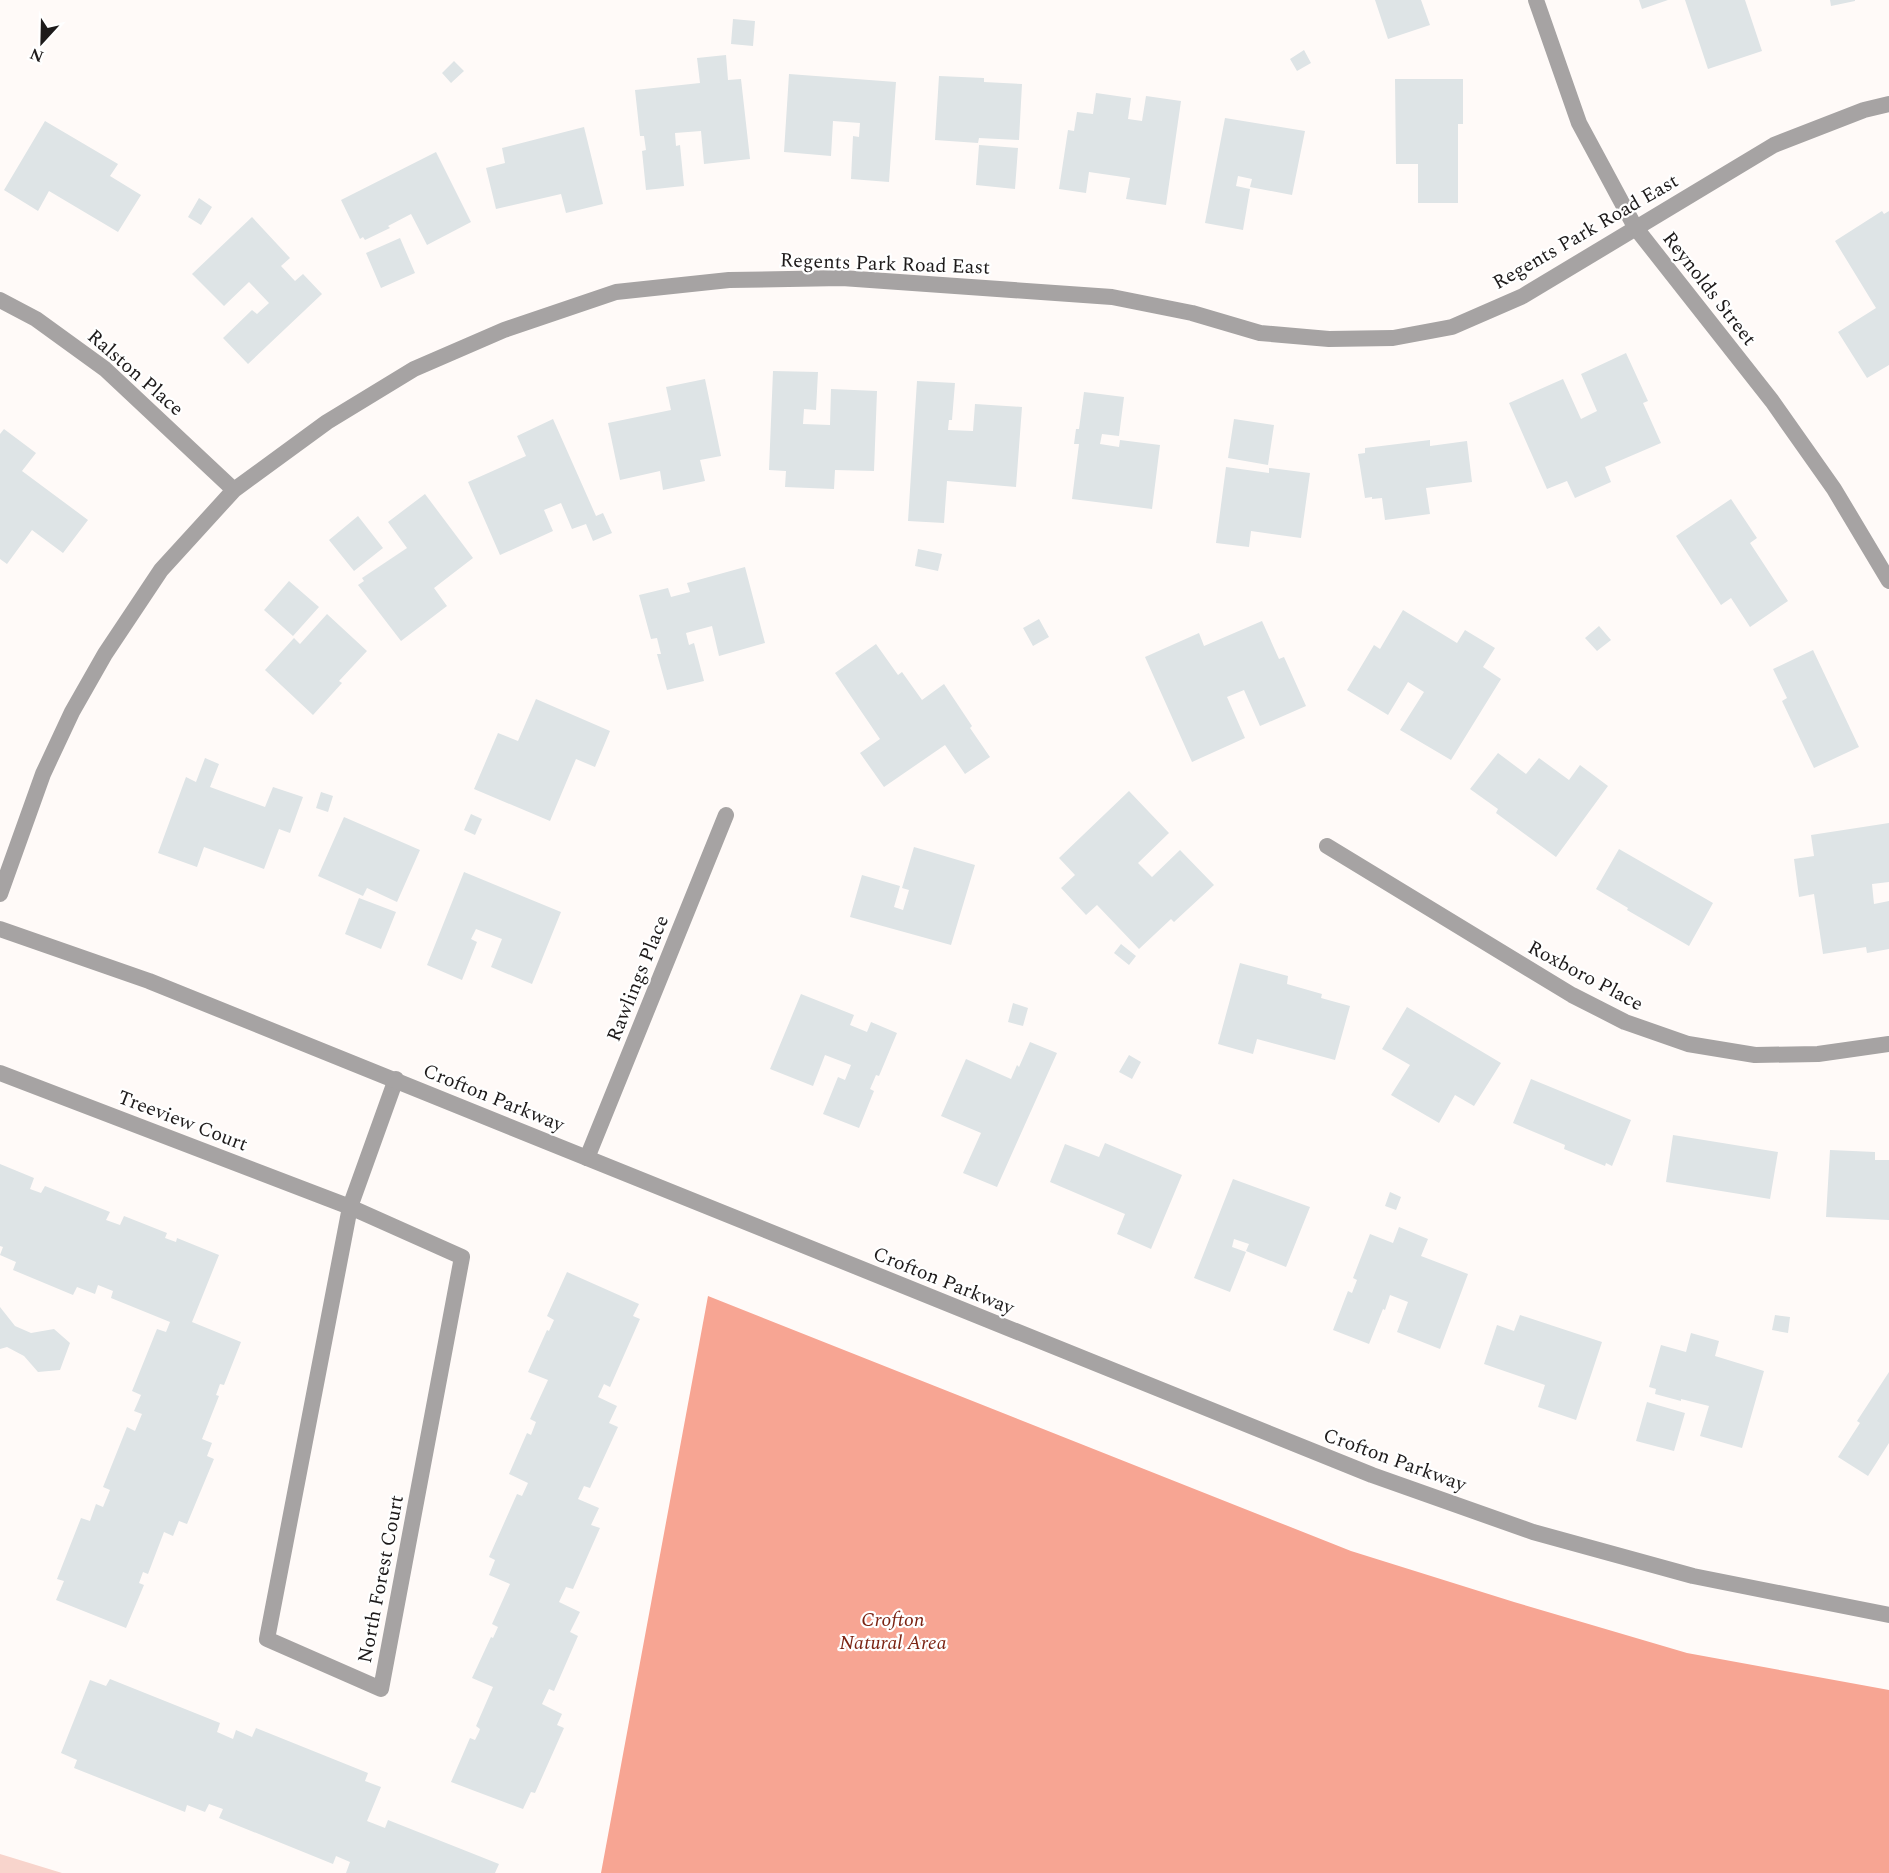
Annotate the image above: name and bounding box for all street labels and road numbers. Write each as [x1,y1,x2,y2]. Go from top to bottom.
street label: Regents Park Road East [1487,166,1684,297]
street label: Reynolds Street [1655,225,1764,352]
street label: Regents Park Road East [779,245,991,283]
street label: Ralston Place [80,322,190,423]
street label: Rawlings Place [599,911,677,1046]
street label: Roxboro Place [1522,933,1649,1019]
street label: Crofton Parkway [418,1056,570,1140]
street label: Treeview Court [113,1082,252,1160]
street label: Crofton Parkway [868,1239,1020,1323]
street label: Crofton Parkway [1319,1420,1472,1500]
street label: North Forest Court [350,1493,412,1666]

